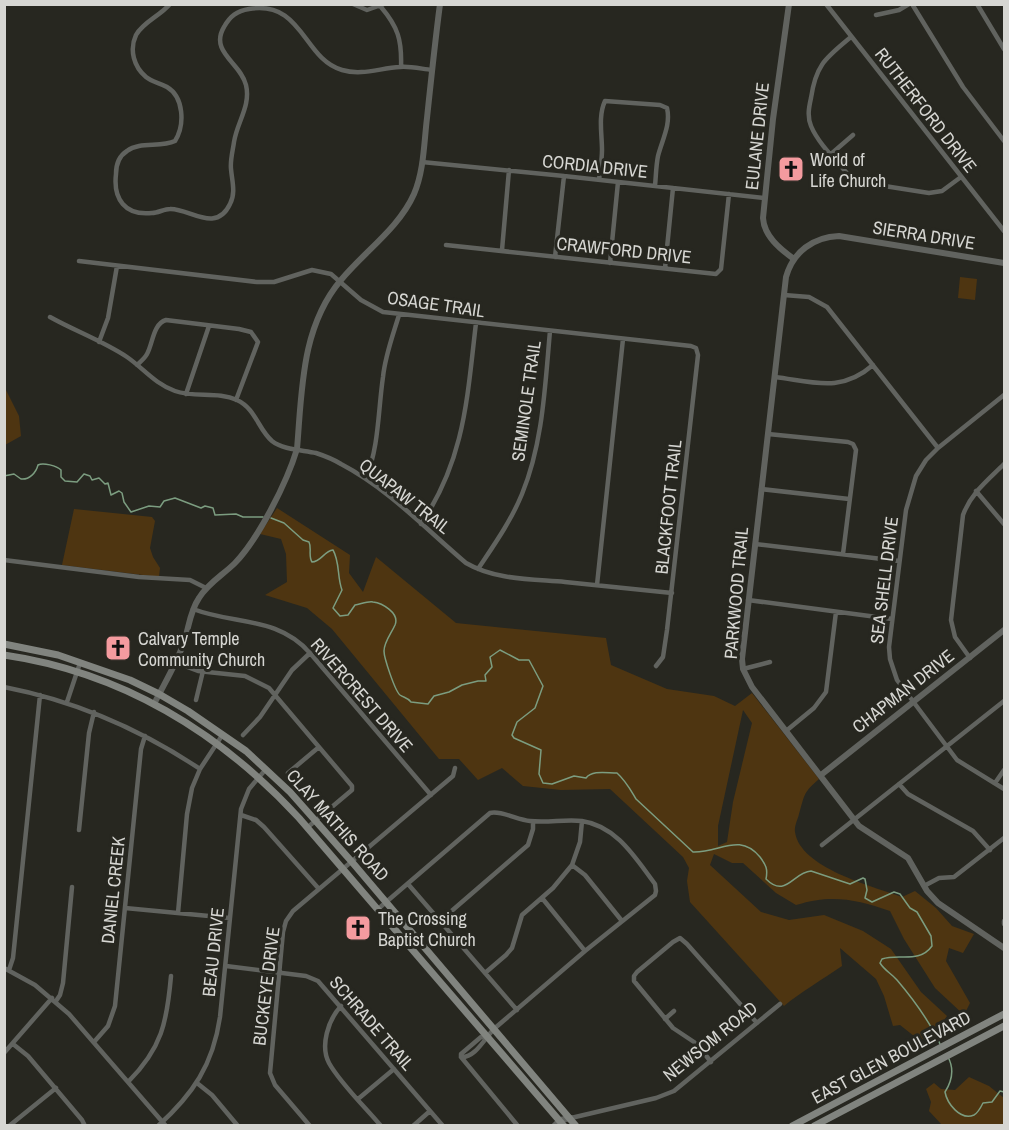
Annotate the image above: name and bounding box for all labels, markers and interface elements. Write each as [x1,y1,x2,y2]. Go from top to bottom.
street label: RUTHERFORD DRIVE [869,42,983,178]
street label: EULANE DRIVE [739,81,775,191]
place label: World of Life Church [810,147,886,193]
street label: CORDIA DRIVE [541,148,649,184]
church icon: World of Life Church [776,154,806,184]
street label: SIERRA DRIVE [871,215,977,255]
street label: CRAWFORD DRIVE [555,230,693,270]
street label: OSAGE TRAIL [386,285,486,323]
street label: SEMINOLE TRAIL [505,339,547,463]
street label: BLACKFOOT TRAIL [649,439,687,575]
street label: QUAPAW TRAIL [354,452,456,540]
street label: SEA SHELL DRIVE [864,515,904,645]
street label: PARKWOOD TRAIL [718,526,754,660]
place label: Calvary Temple Community Church [138,626,265,672]
street label: RIVERCREST DRIVE [305,632,419,758]
church icon: Calvary Temple Community Church [103,633,133,663]
street label: CHAPMAN DRIVE [847,643,959,739]
street label: CLAY MATHIS ROAD [281,764,395,886]
street label: DANIEL CREEK [95,835,131,945]
street label: BEAU DRIVE [196,906,230,998]
place label: The Crossing Baptist Church [378,906,476,952]
church icon: The Crossing Baptist Church [343,913,373,943]
street label: BUCKEYE DRIVE [246,925,286,1047]
street label: SCHRADE TRAIL [324,970,420,1076]
street label: NEWSOM ROAD [658,995,762,1087]
street label: EAST GLEN BOULEVARD [807,1004,975,1110]

